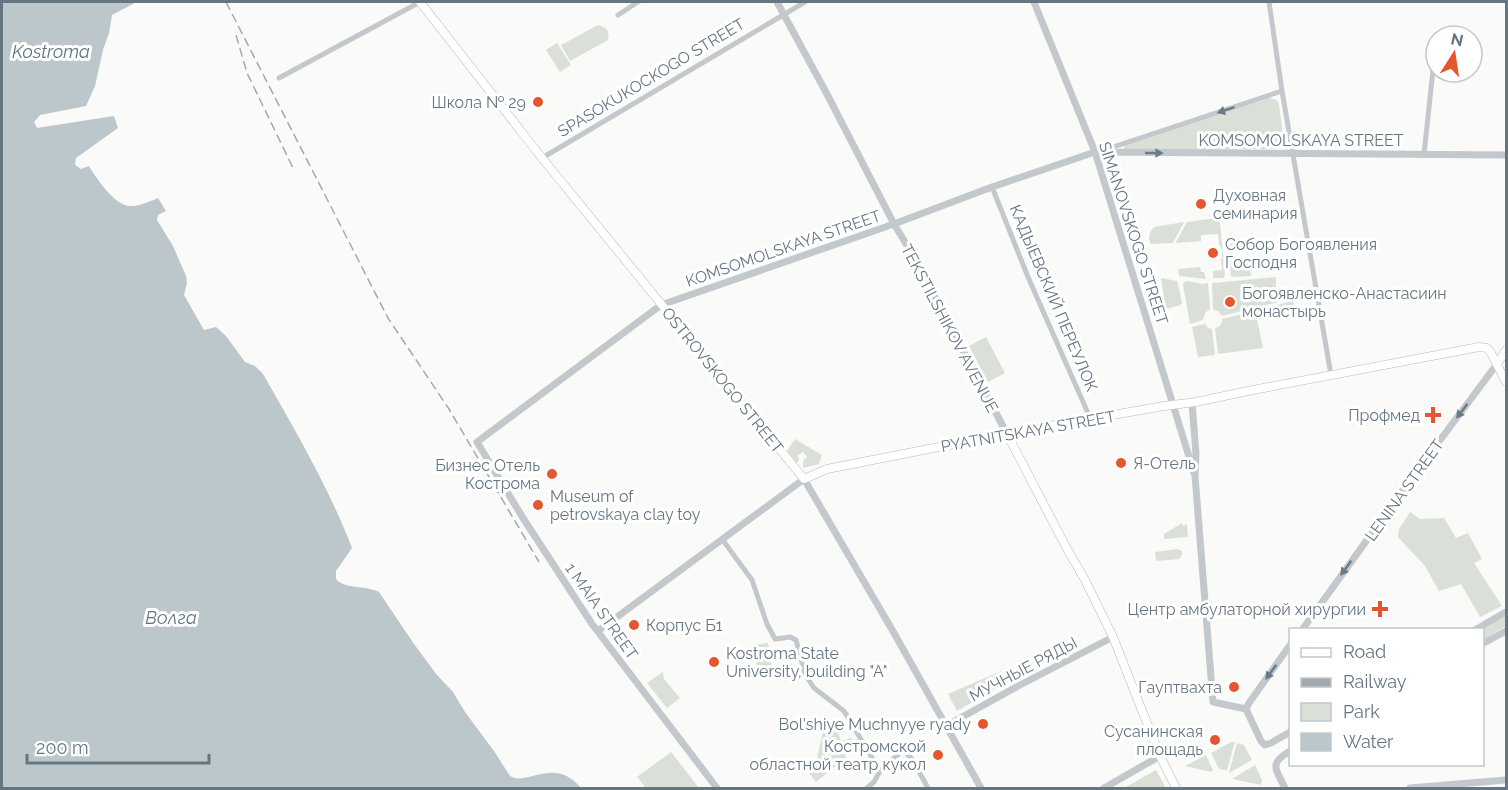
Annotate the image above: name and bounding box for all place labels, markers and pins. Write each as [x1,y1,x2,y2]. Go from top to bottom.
place label: Школа № 29 [431,93,526,112]
marker: Школа № 29 [531,95,545,109]
place label: Духовная семинария [1213,186,1298,223]
marker: Духовная семинария [1194,197,1208,211]
place label: Собор Богоявления Господня [1225,235,1377,272]
marker: Собор Богоявления Господня [1206,246,1220,260]
place label: Богоявленско-Анастасиин монастырь [1242,284,1447,321]
marker: Богоявленско-Анастасиин монастырь [1223,295,1237,309]
place label: Профмед [1348,406,1420,425]
marker: Профмед [1424,406,1442,424]
place label: Я-Отель [1133,454,1196,473]
place label: Бизнес Отель Кострома [435,456,540,493]
marker: Я-Отель [1114,456,1128,470]
marker: Бизнес Отель Кострома [545,467,559,481]
place label: Museum of petrovskaya clay toy [550,487,701,524]
marker: Museum of petrovskaya clay toy [531,498,545,512]
place label: Центр амбулаторной хирургии [1128,600,1366,619]
marker: Центр амбулаторной хирургии [1371,600,1389,618]
place label: Корпус Б1 [646,616,723,635]
marker: Корпус Б1 [627,618,641,632]
place label: Kostroma State University, building "A" [726,644,887,681]
marker: Kostroma State University, building "A" [707,655,721,669]
place label: Гауптвахта [1138,678,1222,697]
marker: Гауптвахта [1227,680,1241,694]
place label: Bol'shiye Muchnyye ryady [779,715,971,734]
marker: Bol'shiye Muchnyye ryady [976,717,990,731]
place label: Сусанинская площадь [1104,722,1203,759]
marker: Сусанинская площадь [1208,733,1222,747]
place label: Костромской областной театр кукол [749,737,926,774]
marker: Костромской областной театр кукол [931,748,945,762]

